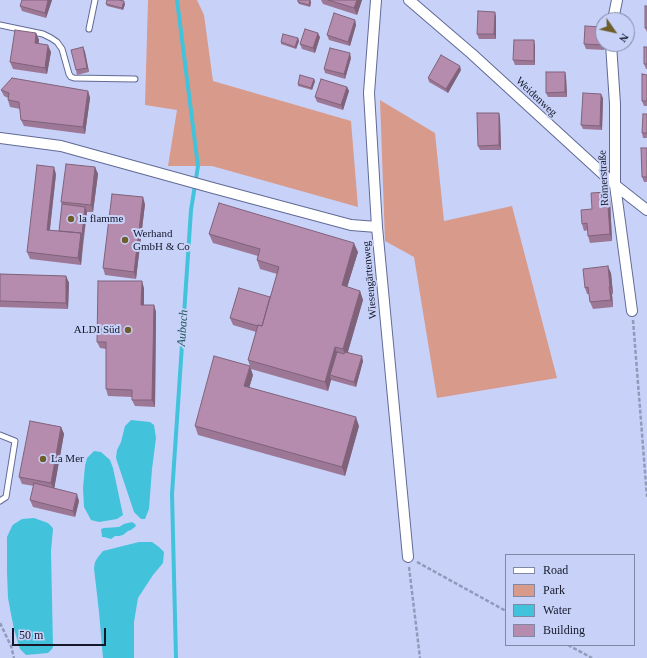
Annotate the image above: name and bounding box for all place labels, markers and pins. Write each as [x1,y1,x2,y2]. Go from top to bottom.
place label: la flamme [79,212,123,226]
marker: la flamme [66,214,76,224]
place label: Werhand GmbH & Co [133,227,190,253]
marker: Werhand GmbH & Co [120,235,130,245]
place label: ALDI Süd [74,323,120,337]
marker: ALDI Süd [123,325,133,335]
place label: La Mer [51,452,84,466]
marker: La Mer [38,454,48,464]

